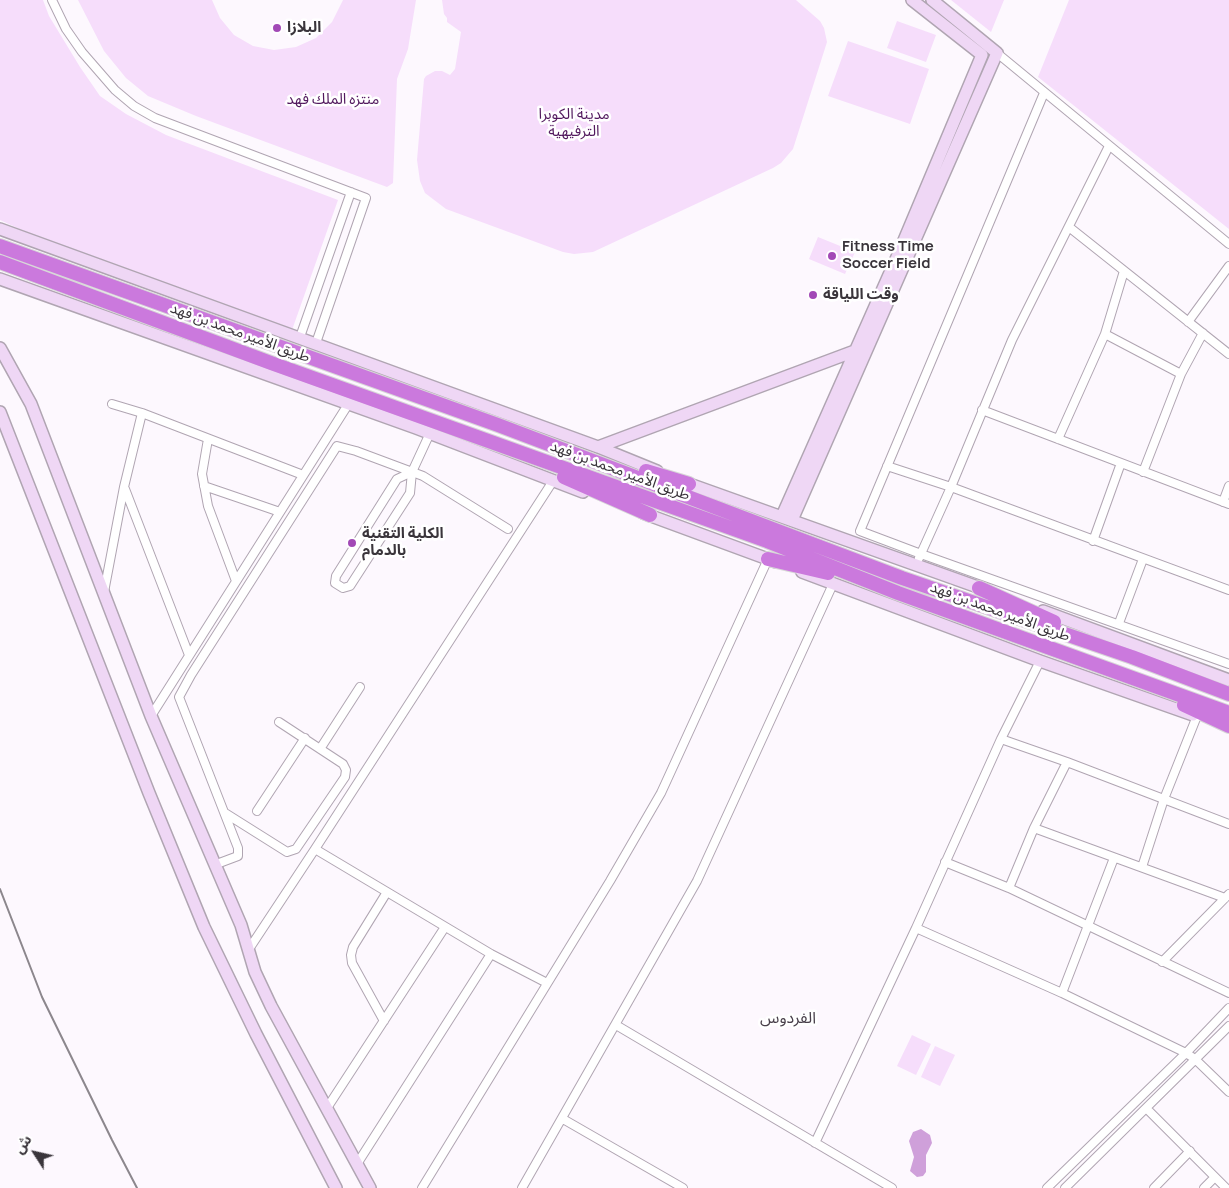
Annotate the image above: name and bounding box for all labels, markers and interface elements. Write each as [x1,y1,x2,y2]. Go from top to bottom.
place label: البلازا [287,19,321,37]
marker: البلازا [271,22,283,34]
park label: منتزه الملك فهد [287,91,379,109]
park label: مدينة الكوبرا الترفيهية [538,106,610,141]
place label: Fitness Time Soccer Field [842,238,934,273]
marker: Fitness Time Soccer Field [826,250,838,262]
place label: وقت اللياقة [823,286,899,304]
marker: وقت اللياقة [807,289,819,301]
street label: طريق الأمير محمد بن فهد [168,299,312,367]
street label: طريق الأمير محمد بن فهد [548,437,692,505]
place label: الكلية التقنية بالدمام [362,525,444,560]
marker: الكلية التقنية بالدمام [346,537,358,549]
street label: طريق الأمير محمد بن فهد [928,578,1072,646]
district label: الفردوس [760,1009,816,1029]
north arrow [10,1128,60,1178]
text: ش [9,1131,36,1157]

